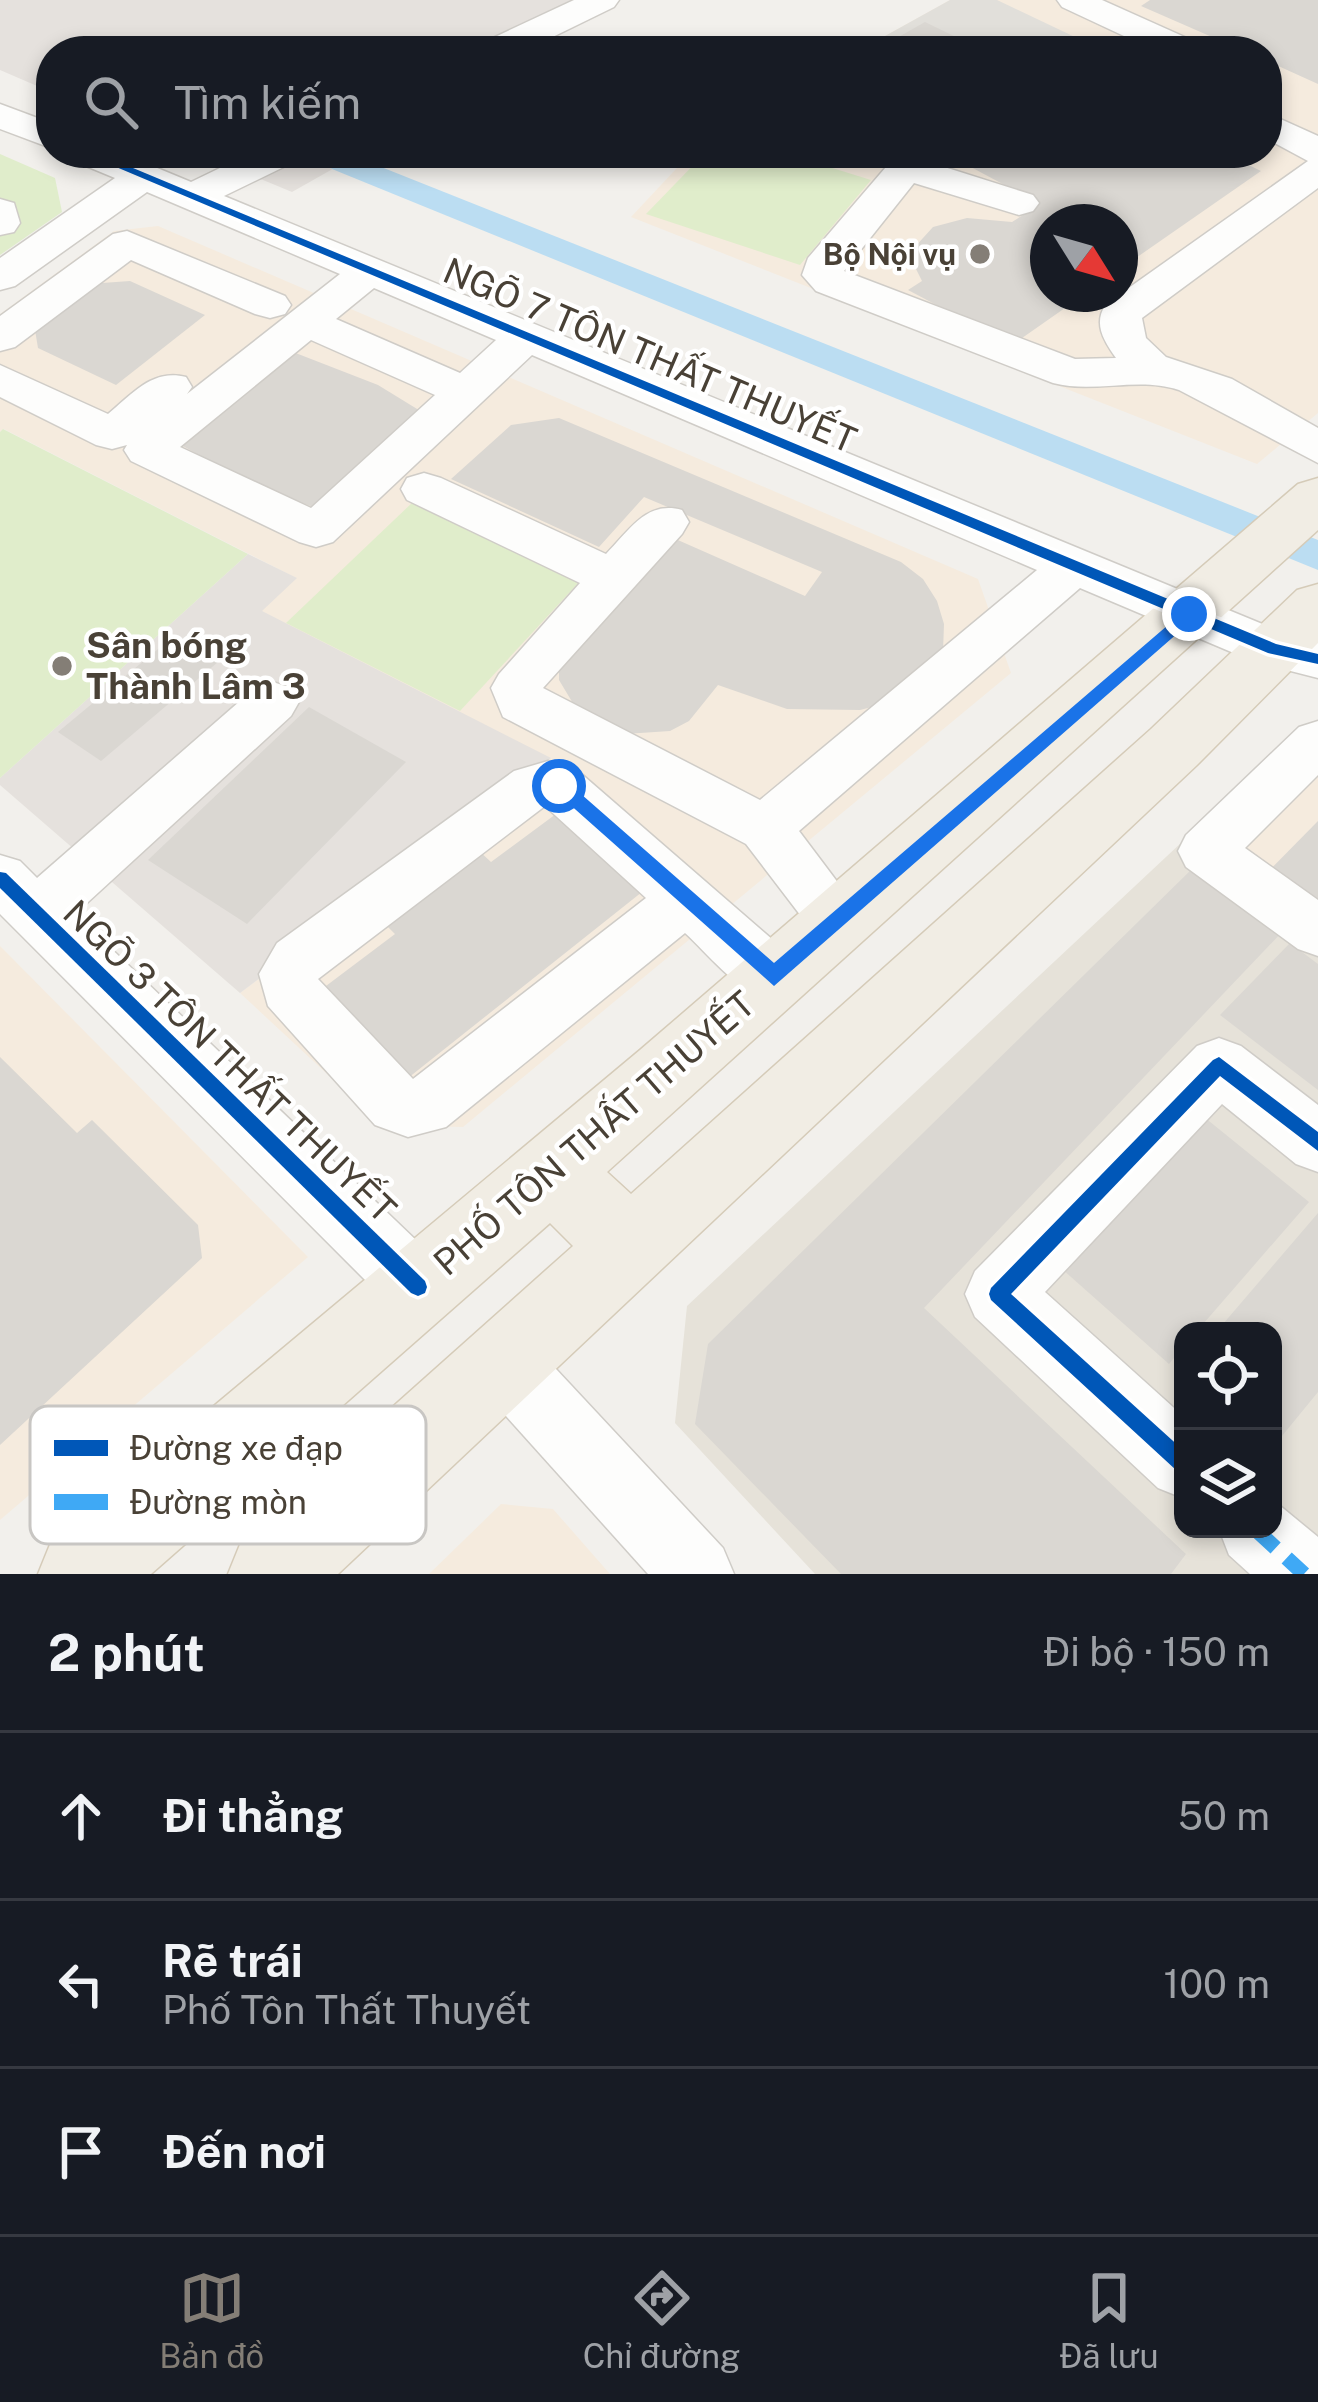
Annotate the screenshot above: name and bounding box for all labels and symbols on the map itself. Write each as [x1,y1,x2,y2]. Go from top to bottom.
north arrow [1030,204,1138,312]
place label: Bộ Nội vụ [823,236,956,272]
marker: Bộ Nội vụ [967,241,993,267]
street label: NGÕ 7 TÔN THẤT THUYẾT [437,246,864,461]
route end [1162,587,1216,641]
place label: Sân bóng Thành Lâm 3 [86,624,306,707]
marker: Sân bóng Thành Lâm 3 [49,653,75,679]
route start [532,759,586,813]
street label: NGÕ 3 TÔN THẤT THUYẾT [55,889,407,1231]
street label: PHỐ TÔN THẤT THUYẾT [423,980,763,1284]
legend [30,1406,426,1544]
text: Đường xe đạp [129,1429,343,1467]
text: Đường mòn [129,1483,307,1521]

